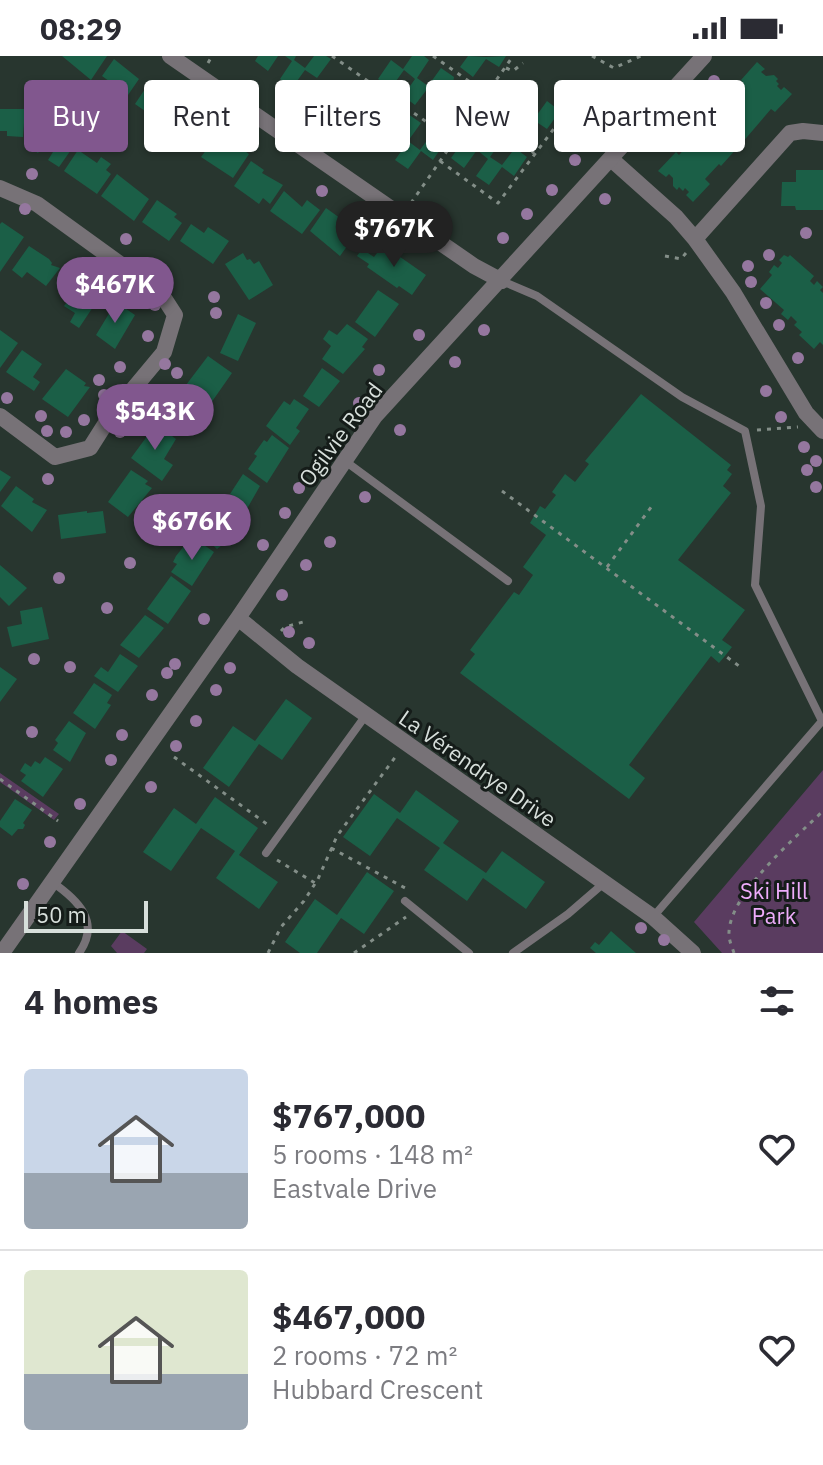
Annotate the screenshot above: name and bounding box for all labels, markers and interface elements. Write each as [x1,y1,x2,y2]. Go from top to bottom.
text: 08:29 [40,9,122,48]
chip: Buy [24,80,128,152]
chip: Rent [144,80,259,152]
chip: Filters [275,80,410,152]
chip: New [426,80,538,152]
chip: Apartment [554,80,745,152]
pin: $767K [338,201,450,269]
text: $767K [354,210,434,244]
pin: $467K [59,257,171,325]
text: $467K [75,266,155,300]
street label: Ogilvie Road [292,376,388,492]
pin: $543K [99,384,211,452]
text: $543K [115,393,195,427]
pin: $676K [136,494,248,562]
text: $676K [152,503,232,537]
street label: La Vérendrye Drive [394,703,562,833]
park label: Ski Hill Park [740,876,808,930]
scale bar [24,897,148,933]
text: 50 m [36,900,87,929]
text: 4 homes [24,979,159,1023]
icon: filters [755,979,799,1023]
text: $767,000 [272,1093,425,1137]
icon: home [88,1101,184,1197]
icon: heart [755,1127,799,1171]
text: 5 rooms · 148 m² [272,1137,473,1171]
text: Eastvale Drive [272,1171,437,1205]
text: $467,000 [272,1294,425,1338]
icon: home [88,1302,184,1398]
icon: heart [755,1328,799,1372]
text: 2 rooms · 72 m² [272,1338,457,1372]
text: Hubbard Crescent [272,1372,483,1406]

